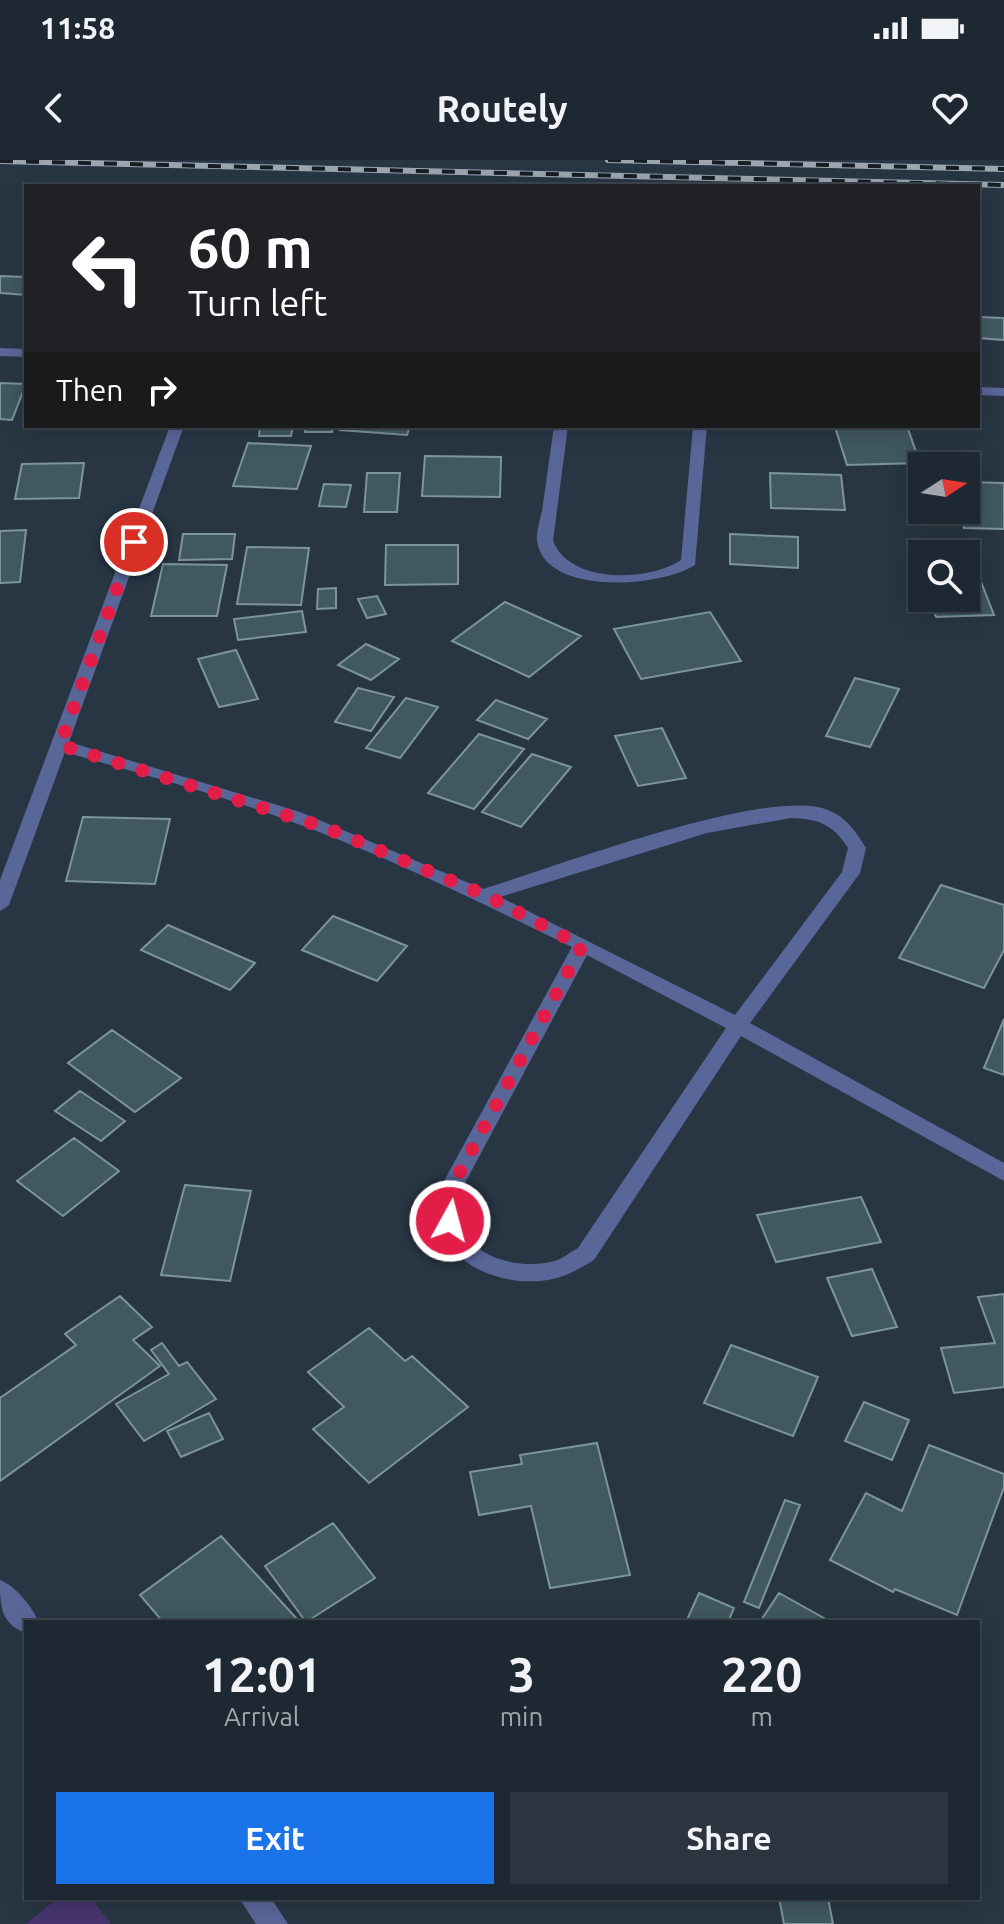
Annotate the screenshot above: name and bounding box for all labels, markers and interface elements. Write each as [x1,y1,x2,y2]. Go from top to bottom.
text: 11:58 [40,11,115,45]
icon: back [32,86,76,130]
icon: heart [928,86,972,130]
text: Routely [436,88,568,129]
icon: left [56,216,160,320]
text: 60 m [188,216,313,279]
text: Turn left [188,282,327,323]
icon: right [140,368,184,412]
text: Then [56,373,124,407]
north arrow [908,452,980,524]
map controls [908,452,980,612]
pin [100,508,168,576]
icon: arrive [112,520,156,564]
button: search [908,540,980,612]
position arrow [408,1179,492,1263]
text: 12:01 [202,1647,322,1701]
text: 3 [508,1647,535,1701]
text: 220 [721,1647,802,1701]
text: Arrival [224,1702,300,1731]
text: min [500,1702,543,1731]
text: m [750,1702,773,1731]
button: Exit [56,1792,494,1884]
button: Share [510,1792,948,1884]

